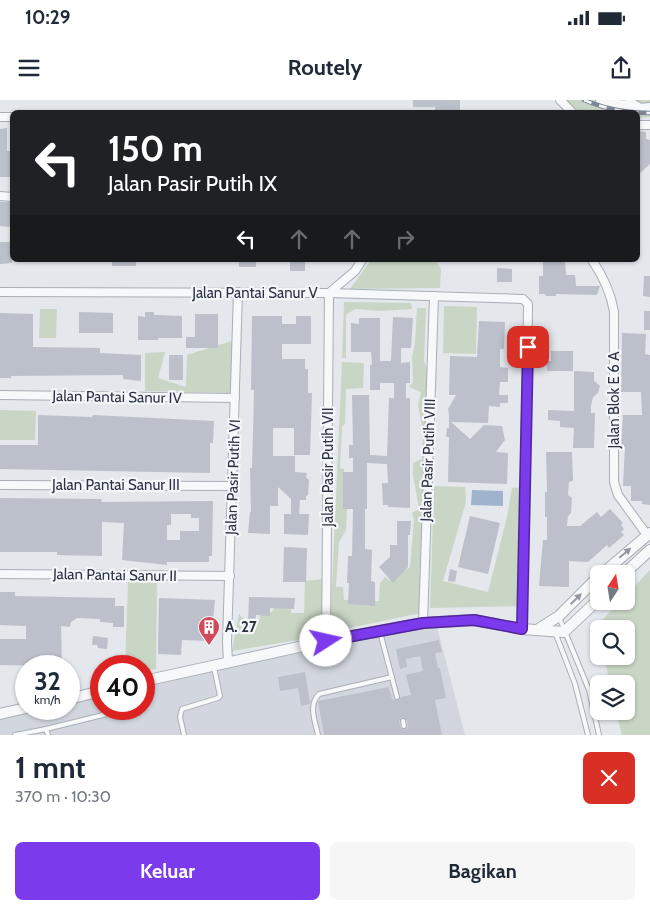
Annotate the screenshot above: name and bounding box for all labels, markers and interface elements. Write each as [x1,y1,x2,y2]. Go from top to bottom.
text: 10:29 [25,6,70,29]
icon: menu [15,54,43,82]
text: Routely [288,54,362,81]
icon: share [607,54,635,82]
text: 150 m [108,127,203,170]
icon: left [25,130,90,195]
text: Jalan Pasir Putih IX [108,170,277,197]
icon: left [232,225,260,253]
icon: ahead [285,225,313,253]
icon: ahead [338,225,366,253]
icon: right [391,225,419,253]
street label: Jalan Pantai Sanur V [191,284,319,302]
pin [507,326,549,368]
icon: arrive [514,333,542,361]
street label: Jalan Blok E 6 A [605,351,623,449]
street label: Jalan Pantai Sanur IV [51,387,183,407]
street label: Jalan Pasir Putih VIII [417,398,439,523]
street label: Jalan Pasir Putih VII [319,407,337,528]
street label: Jalan Pasir Putih VI [222,419,244,536]
street label: Jalan Pantai Sanur III [51,476,180,494]
one-way arrow [619,548,632,559]
street label: Jalan Pantai Sanur II [52,565,177,585]
north arrow [590,565,635,610]
map controls [590,565,635,720]
one-way arrow [570,593,582,605]
position arrow [299,614,351,666]
building icon: A. 27 [197,615,221,646]
place label: A. 27 [225,618,257,636]
button: search [590,620,635,665]
speed limit sign: 40 [90,655,155,720]
text: 32 [34,666,61,696]
button: layers [590,675,635,720]
text: km/h [34,692,61,707]
text: 1 mnt [15,749,86,786]
button: close [583,752,635,804]
text: 370 m · 10:30 [15,787,111,806]
button: Keluar [15,842,320,900]
button: Bagikan [330,842,635,900]

